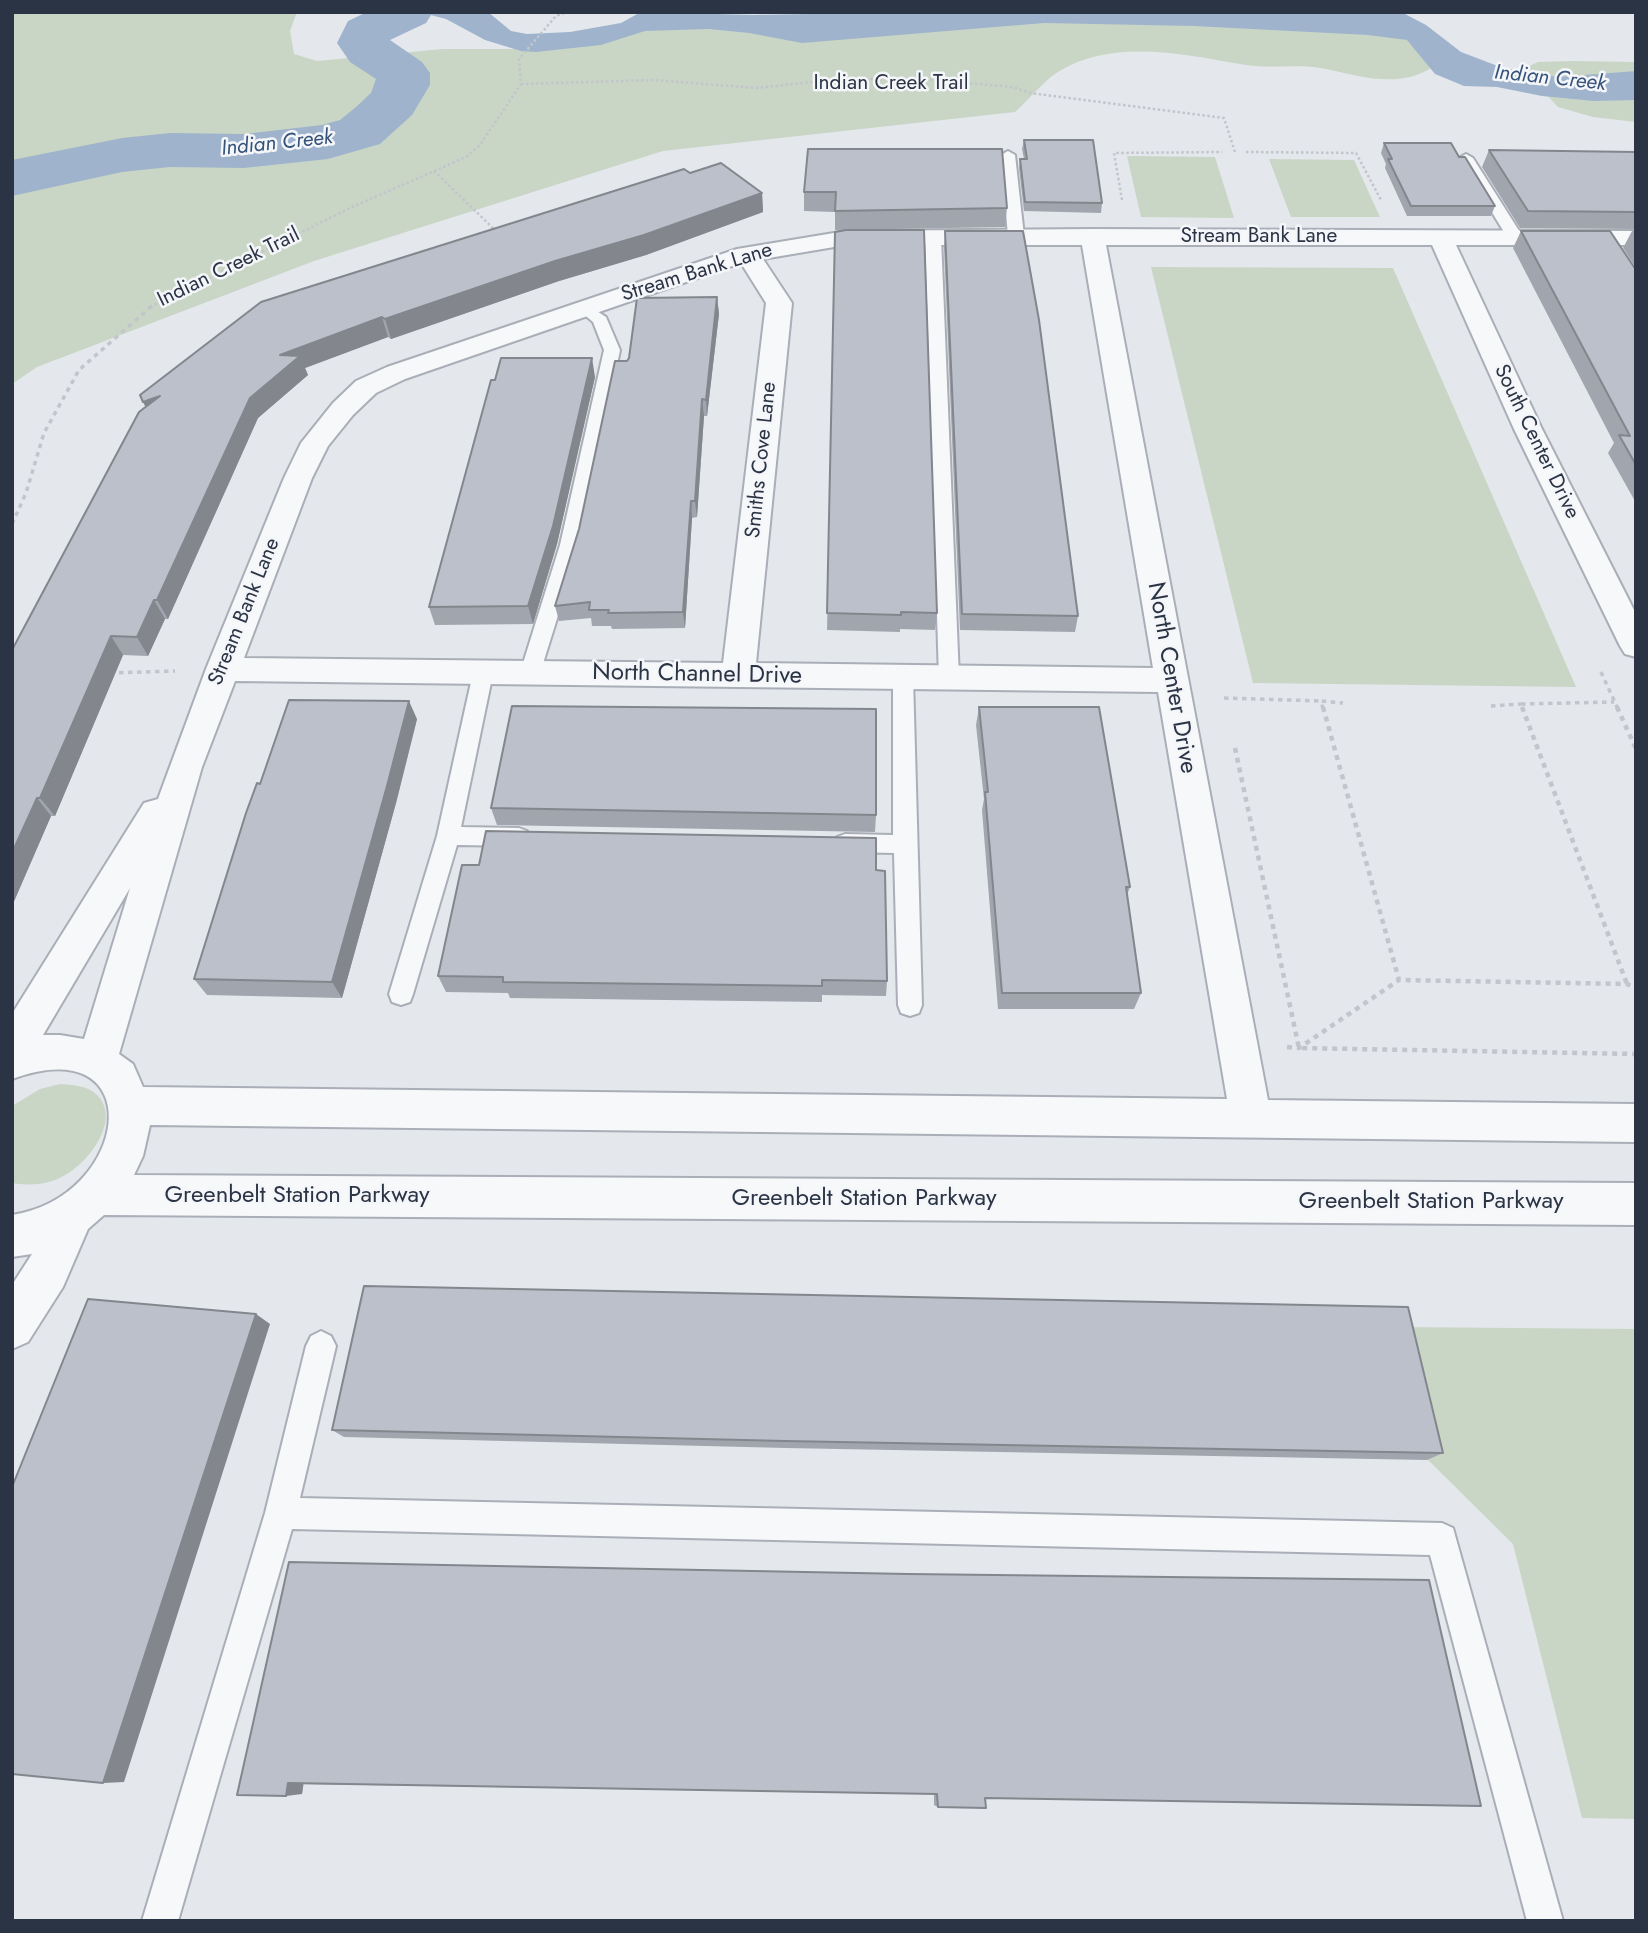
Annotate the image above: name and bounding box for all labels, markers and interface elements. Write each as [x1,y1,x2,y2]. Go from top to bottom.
water label: Indian Creek [1493,61,1607,97]
street label: Indian Creek Trail [813,71,969,97]
water label: Indian Creek [220,126,334,162]
street label: Indian Creek Trail [154,223,304,313]
street label: Stream Bank Lane [1181,224,1337,250]
street label: Stream Bank Lane [618,238,776,308]
street label: South Center Drive [1488,361,1584,523]
street label: Smiths Cove Lane [741,381,783,539]
street label: Stream Bank Lane [204,535,286,689]
street label: North Center Drive [1140,580,1202,776]
street label: North Channel Drive [592,659,802,691]
street label: Greenbelt Station Parkway [164,1182,430,1210]
street label: Greenbelt Station Parkway [731,1185,997,1213]
street label: Greenbelt Station Parkway [1298,1188,1564,1216]

